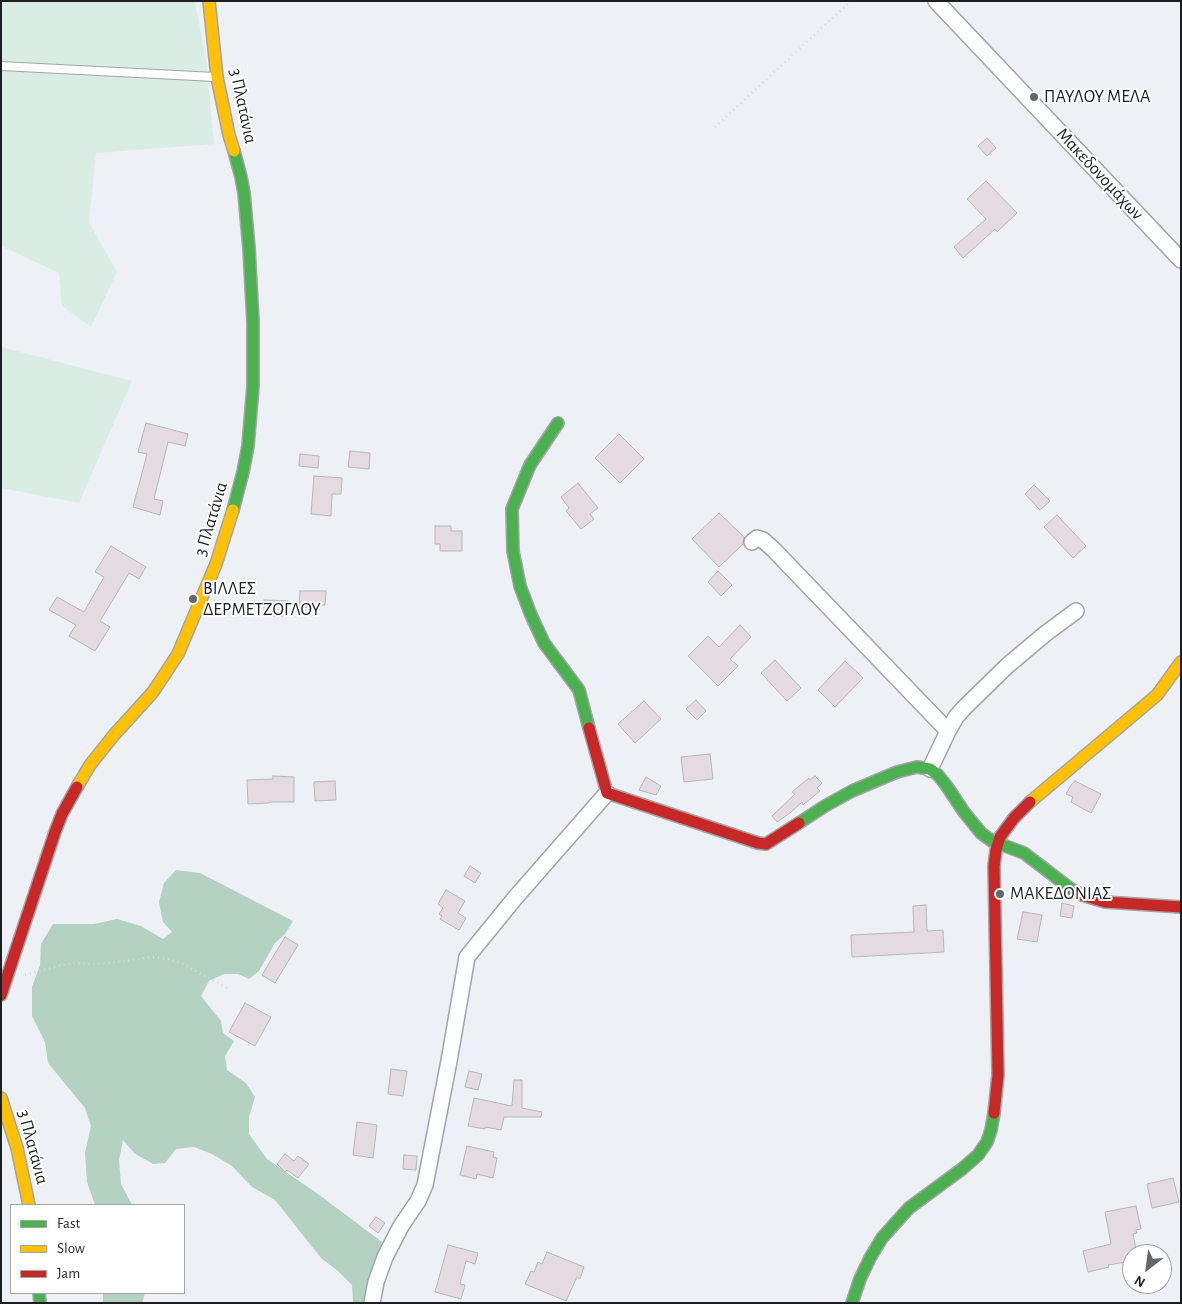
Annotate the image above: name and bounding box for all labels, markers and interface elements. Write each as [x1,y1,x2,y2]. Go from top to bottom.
street label: 3 Πλατάνια [224,66,262,146]
place label: ΠΑΥΛΟΥ ΜΕΛΑ [1044,86,1150,108]
marker: ΠΑΥΛΟΥ ΜΕΛΑ [1028,91,1040,103]
street label: Μακεδονομάχων [1052,124,1148,224]
street label: 3 Πλατάνια [189,479,233,559]
place label: ΒΙΛΛΕΣ ΔΕΡΜΕΤΖΟΓΛΟΥ [203,578,321,620]
marker: ΒΙΛΛΕΣ ΔΕΡΜΕΤΖΟΓΛΟΥ [187,593,199,605]
place label: ΜΑΚΕΔΟΝΙΑΣ [1010,883,1111,905]
marker: ΜΑΚΕΔΟΝΙΑΣ [994,888,1006,900]
street label: 3 Πλατάνια [13,1107,53,1187]
legend [10,1204,185,1294]
text: Fast [57,1216,80,1231]
text: Slow [57,1241,85,1256]
north arrow [1122,1244,1172,1294]
text: Jam [57,1266,80,1281]
text: N [1132,1273,1148,1290]

